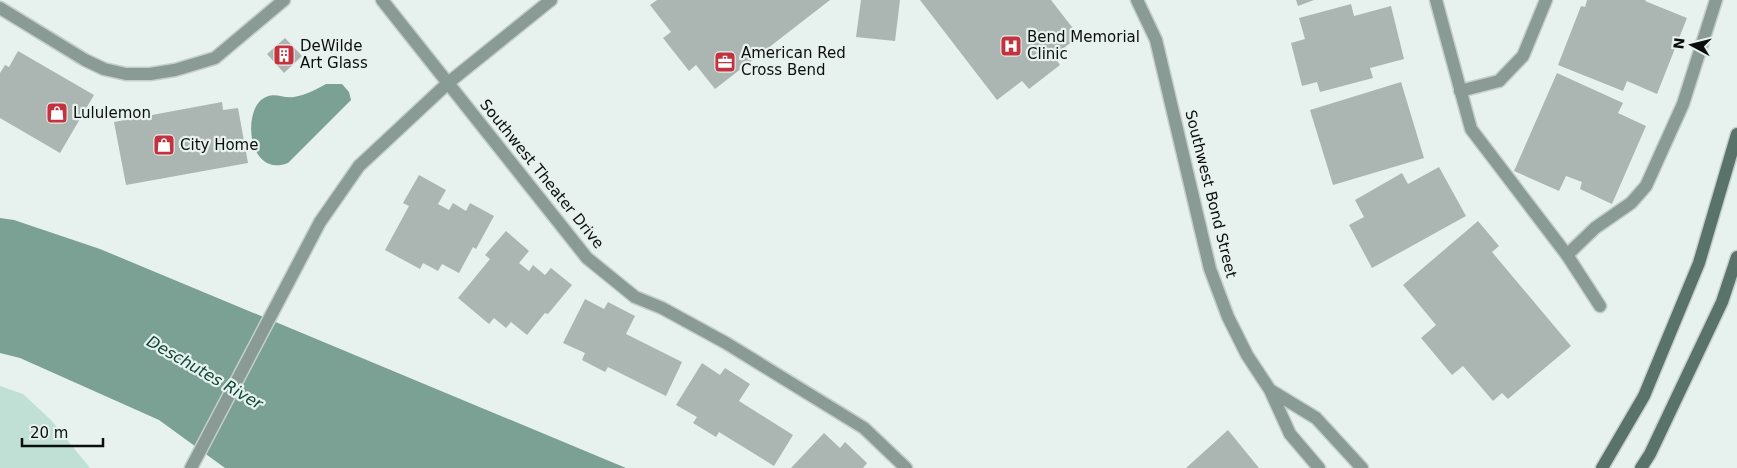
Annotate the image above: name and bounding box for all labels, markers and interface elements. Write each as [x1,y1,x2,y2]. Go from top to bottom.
north arrow [1667,20,1717,70]
place label: Bend Memorial Clinic [1027,28,1140,63]
hospital icon: Bend Memorial Clinic [999,34,1023,58]
place label: DeWilde Art Glass [300,37,368,72]
text: N [1670,37,1688,50]
building icon: DeWilde Art Glass [272,43,296,67]
place label: American Red Cross Bend [741,44,846,79]
office icon: American Red Cross Bend [713,50,737,74]
street label: Southwest Theater Drive [476,96,608,252]
shop icon: Lululemon [45,101,69,125]
place label: Lululemon [73,104,151,122]
street label: Southwest Bond Street [1181,108,1241,280]
shop icon: City Home [152,133,176,157]
place label: City Home [180,136,258,154]
water label: Deschutes River [143,332,267,414]
scale bar [22,416,104,448]
text: 20 m [30,424,68,442]

